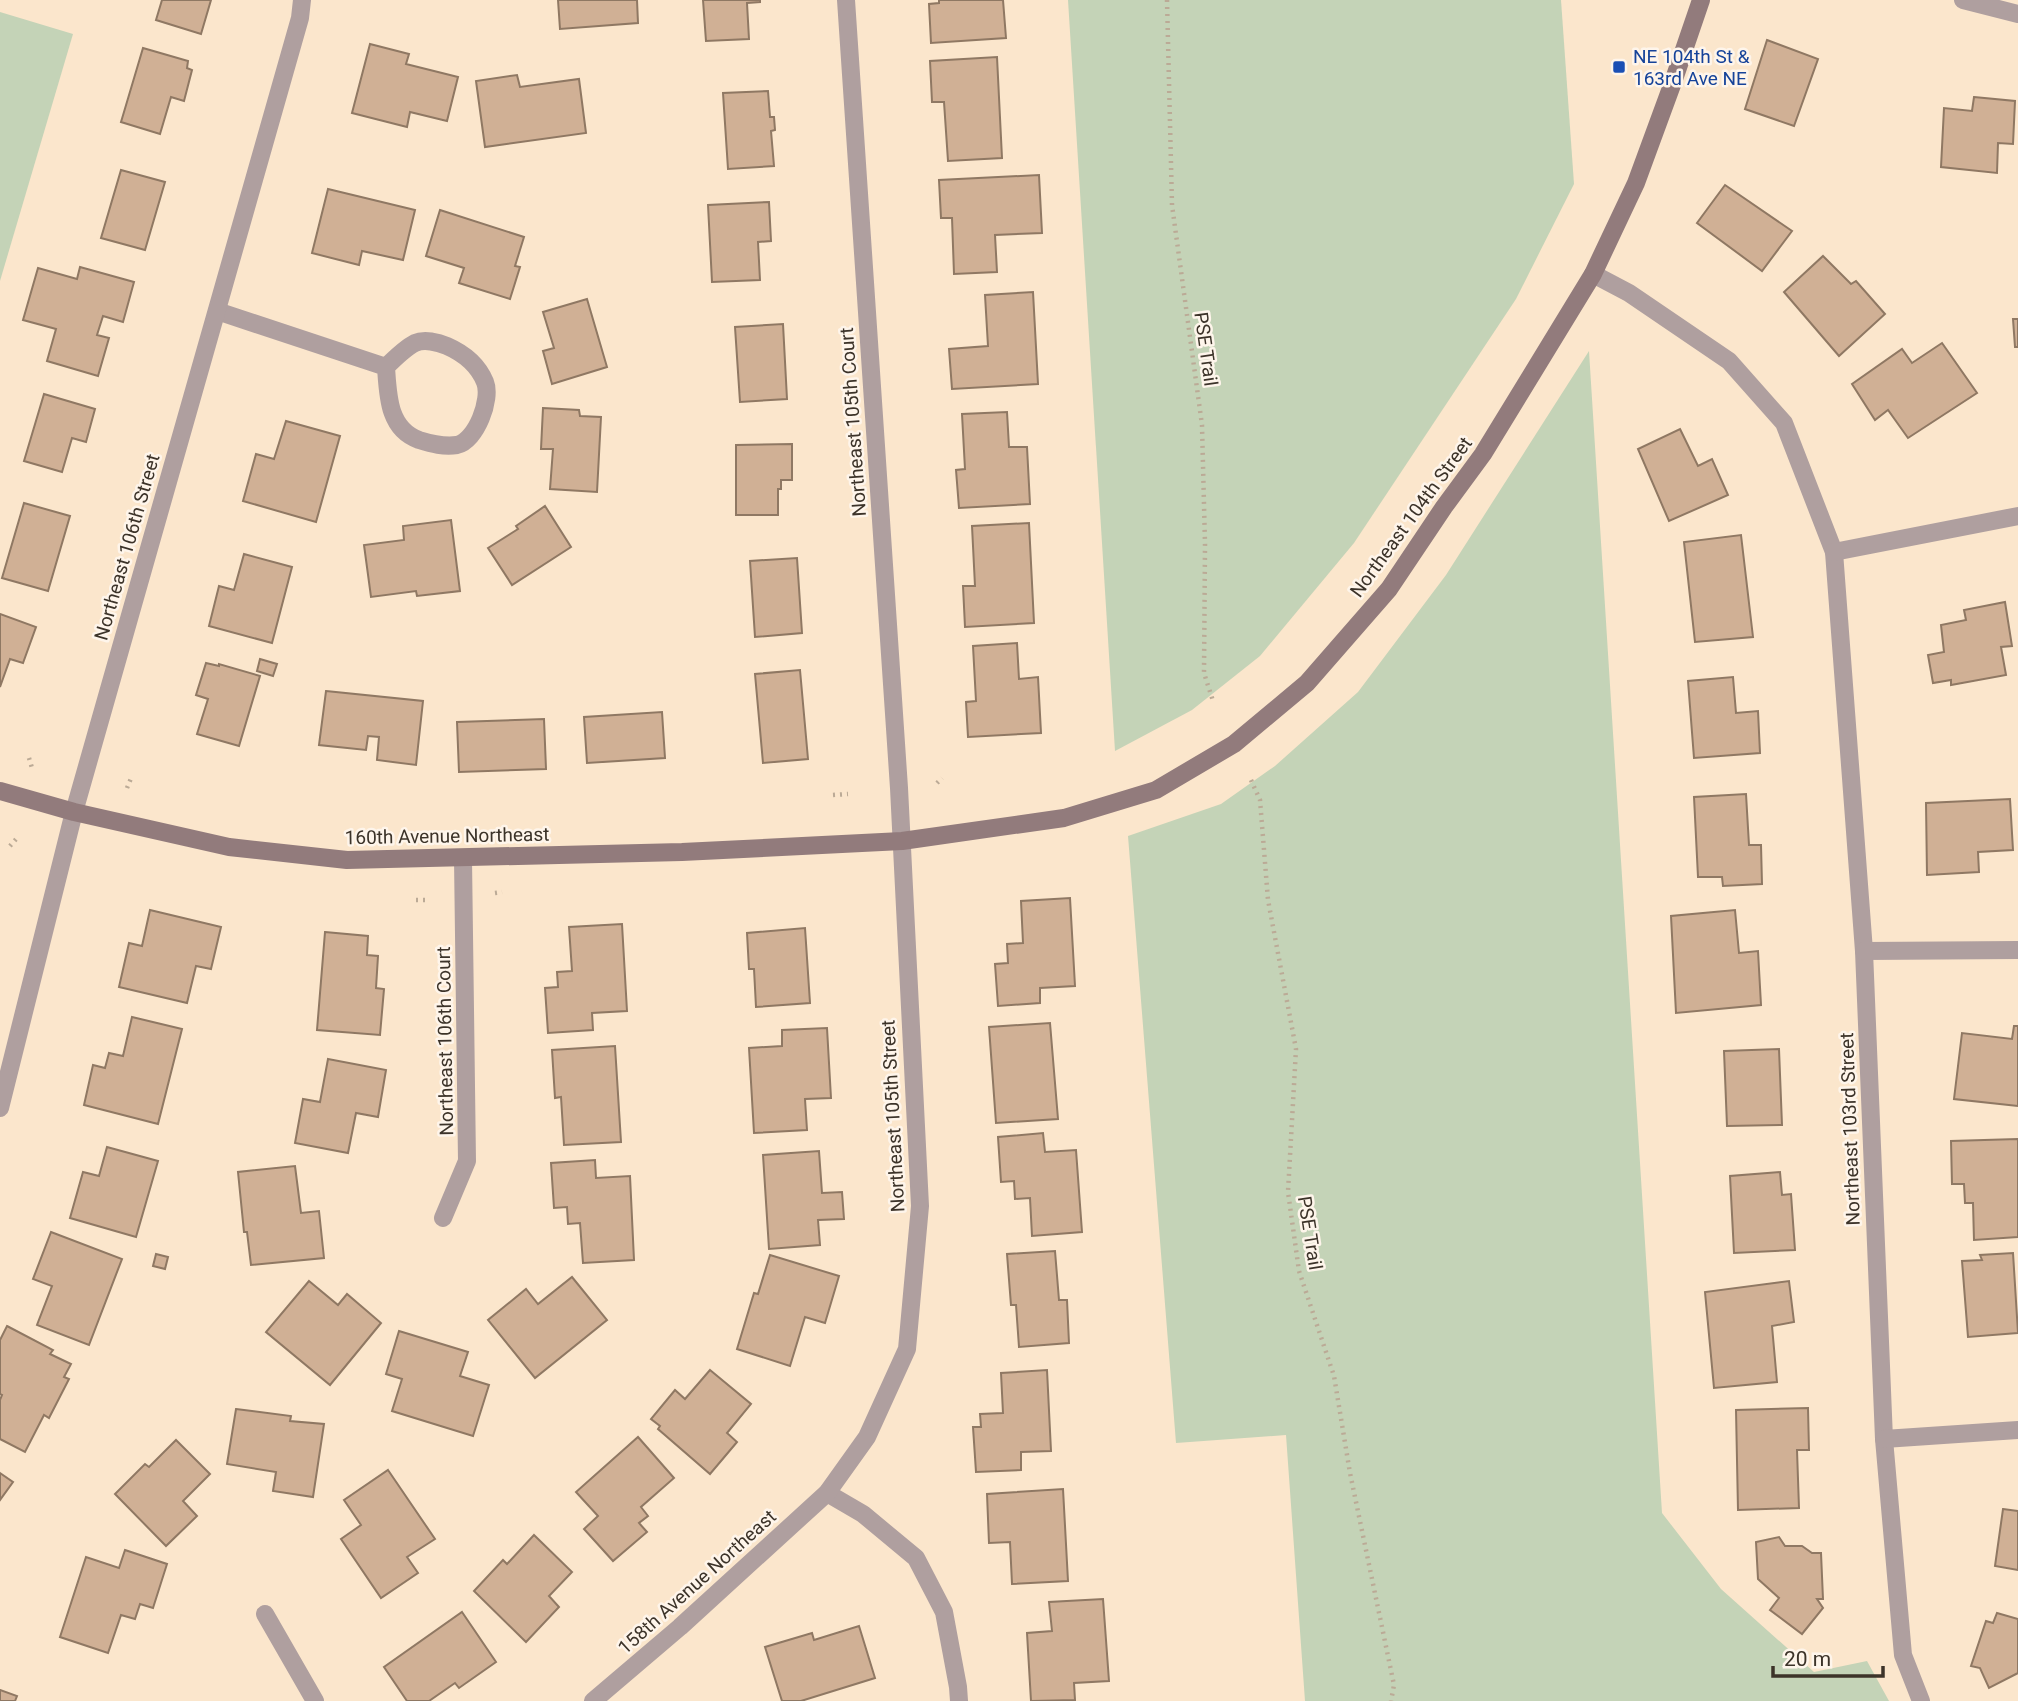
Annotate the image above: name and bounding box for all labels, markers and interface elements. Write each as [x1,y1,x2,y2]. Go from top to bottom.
place label: NE 104th St & 163rd Ave NE [1633,45,1750,90]
marker: NE 104th St & 163rd Ave NE [1611,59,1627,75]
street label: PSE Trail [1189,310,1223,388]
street label: Northeast 105th Court [835,327,871,517]
street label: Northeast 104th Street [1345,432,1477,602]
street label: Northeast 106th Street [89,451,165,643]
street label: 160th Avenue Northeast [344,823,550,849]
street label: Northeast 106th Court [432,946,458,1136]
street label: Northeast 105th Street [876,1019,910,1213]
street label: Northeast 103rd Street [1835,1032,1865,1226]
street label: PSE Trail [1293,1194,1327,1272]
street label: 158th Avenue Northeast [613,1505,781,1659]
scale bar [1773,1634,1883,1678]
text: 20 m [1784,1647,1831,1671]

